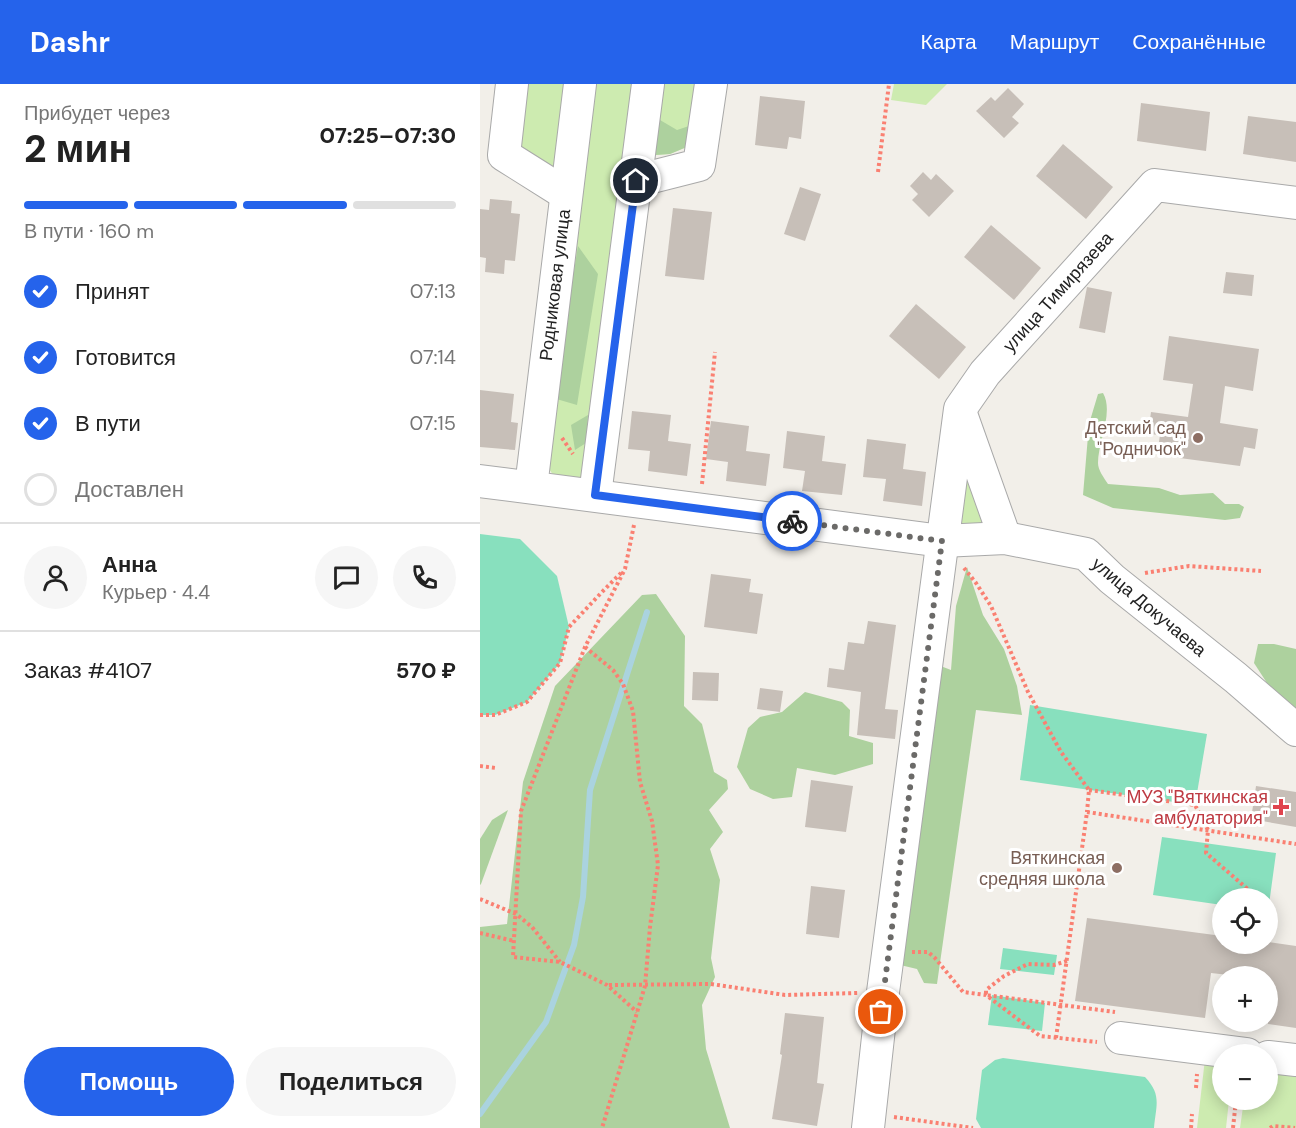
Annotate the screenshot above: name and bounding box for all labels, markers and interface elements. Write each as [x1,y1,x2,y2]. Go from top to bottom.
text: Dashr [30,24,110,61]
text: Карта [921,28,977,56]
text: Маршрут [1010,28,1099,56]
text: Сохранённые [1132,28,1266,56]
text: Прибудет через [24,100,170,126]
text: 07:25–07:30 [319,121,456,150]
text: 2 мин [24,123,132,174]
pin [610,155,661,206]
icon: home [619,164,652,197]
street label: Родниковая улица [534,207,576,362]
text: В пути · 160 m [24,218,154,244]
street label: улица Тимирязева [998,226,1119,357]
icon: check [24,275,57,308]
text: Принят [75,277,149,306]
text: 07:13 [410,278,456,304]
icon: check [24,341,57,374]
text: Готовится [75,343,176,372]
text: 07:14 [410,344,456,370]
icon: check [24,407,57,440]
text: В пути [75,409,141,438]
text: 07:15 [409,410,456,436]
place label: Детский сад "Родничок" [1085,416,1186,461]
marker: Детский сад "Родничок" [1191,431,1205,445]
text: Доставлен [75,475,184,504]
courier [762,491,822,551]
icon: bike [776,505,809,538]
button: person [24,546,87,609]
button: chat [315,546,378,609]
button: phone [393,546,456,609]
text: Анна [102,550,157,579]
street label: улица Докучаева [1087,552,1212,663]
text: Курьер · 4.4 [102,579,210,605]
text: Заказ #4107 [24,656,152,685]
text: 570 ₽ [396,656,456,685]
place label: МУЗ "Вяткинская амбулатория" [1126,785,1268,830]
marker: МУЗ "Вяткинская амбулатория" [1272,798,1290,816]
place label: Вяткинская средняя школа [979,846,1106,891]
marker: Вяткинская средняя школа [1110,861,1124,875]
map controls [1212,888,1278,1110]
button: locate [1212,888,1278,954]
button: + [1212,966,1278,1032]
pin [855,986,906,1037]
icon: bag [864,995,897,1028]
button: − [1212,1044,1278,1110]
button: Помощь [24,1047,234,1116]
button: Поделиться [246,1047,456,1116]

